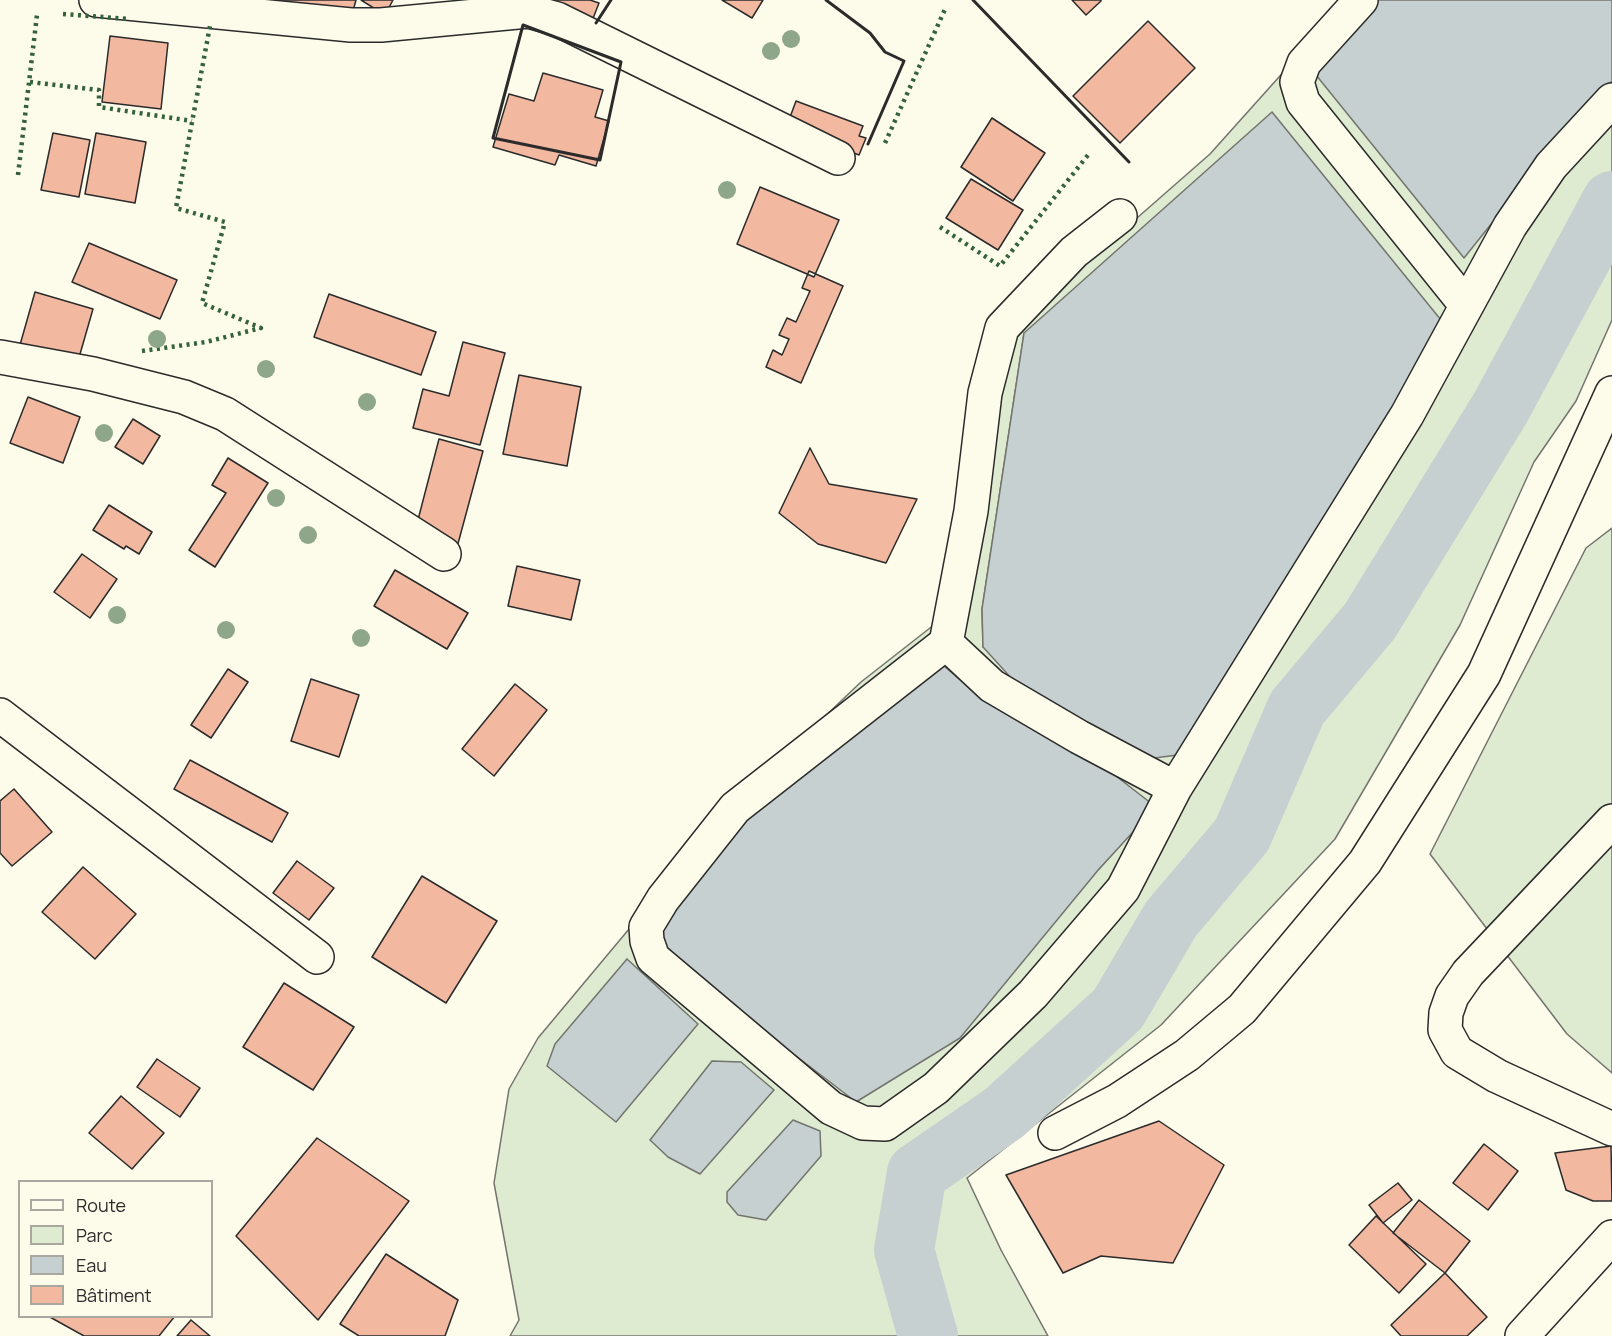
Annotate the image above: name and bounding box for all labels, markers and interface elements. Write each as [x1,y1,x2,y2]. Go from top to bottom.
legend [18,1180,213,1318]
text: Route [76,1193,126,1217]
text: Parc [76,1223,113,1247]
text: Eau [76,1253,107,1277]
text: Bâtiment [76,1283,152,1307]

